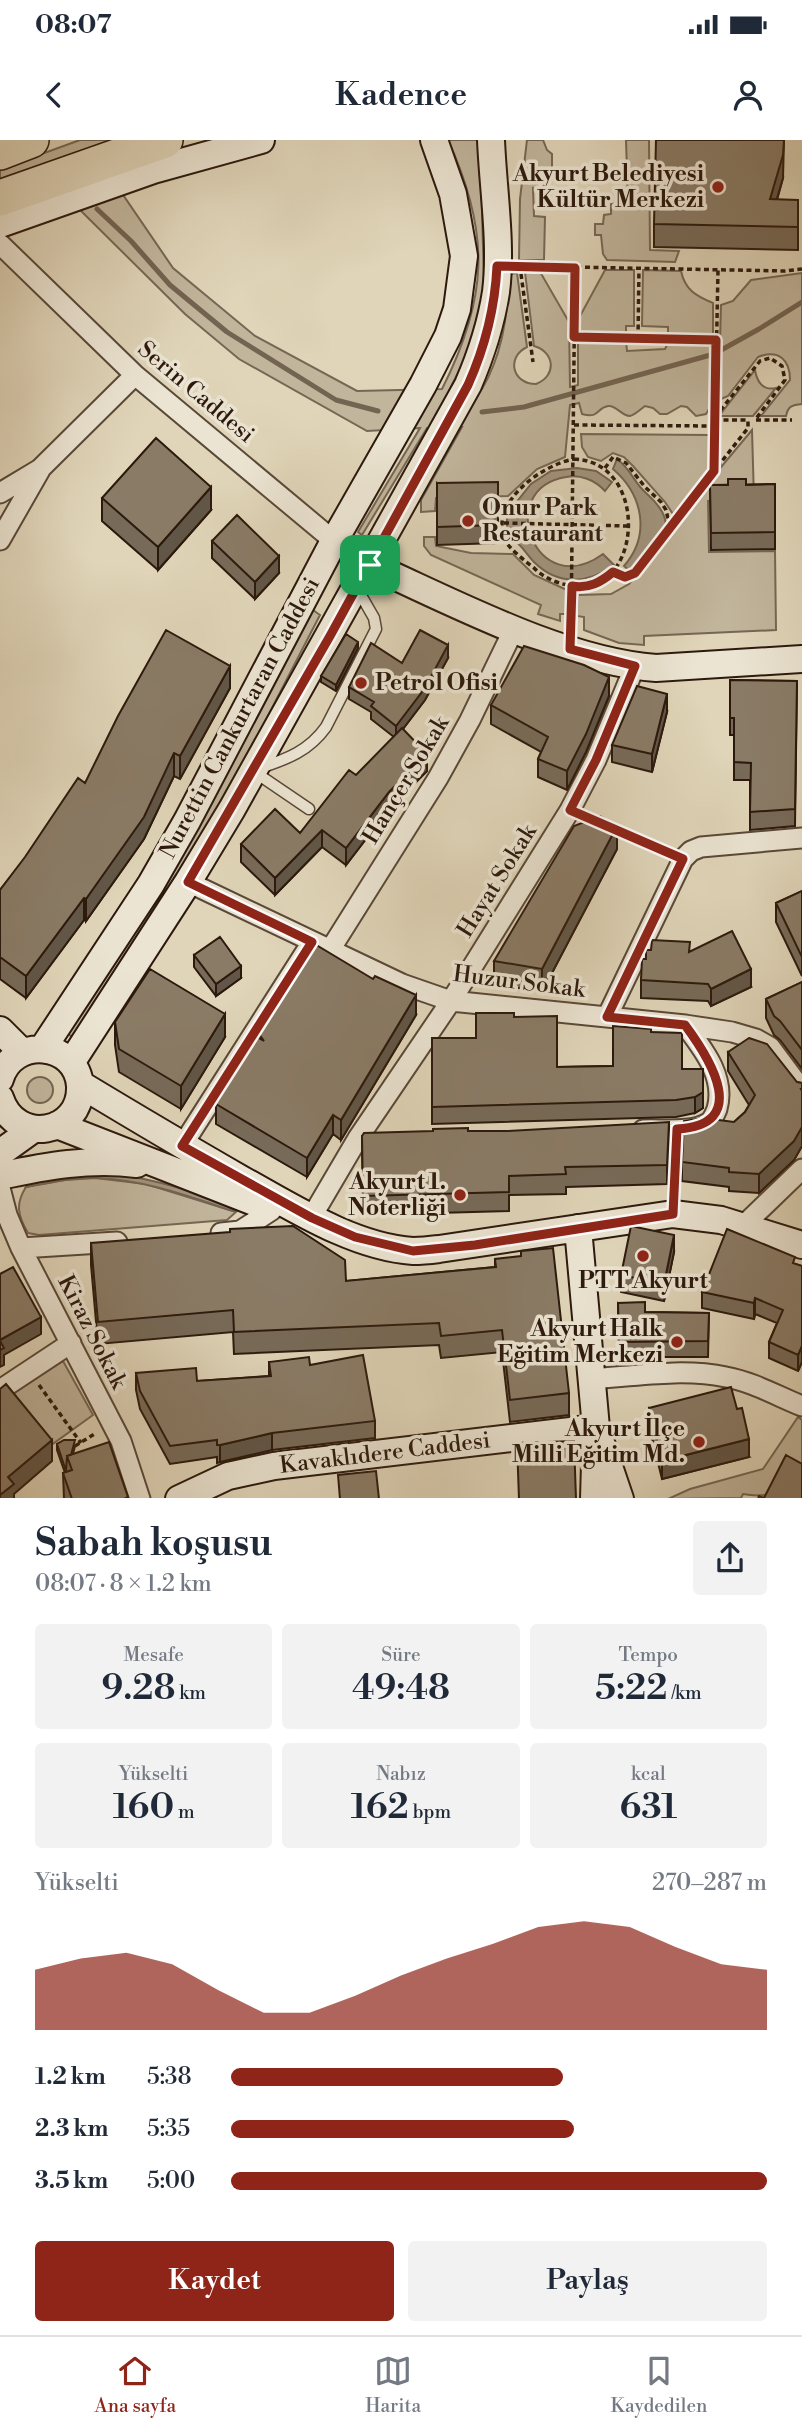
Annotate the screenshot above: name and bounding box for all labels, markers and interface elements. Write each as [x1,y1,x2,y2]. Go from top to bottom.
text: 08:07 [35,9,112,41]
text: Kadence [335,75,467,115]
icon: back [35,76,73,114]
icon: person [729,76,767,114]
place label: Akyurt Belediyesi Kültür Merkezi [512,160,704,214]
marker: Akyurt Belediyesi Kültür Merkezi [710,179,726,195]
street label: Serin Caddesi [132,335,260,449]
place label: Onur Park Restaurant [482,494,603,548]
marker: Onur Park Restaurant [460,513,476,529]
pin [340,535,400,595]
icon: arrive [351,546,389,584]
street label: Nurettin Cankurtaran Caddesi [154,573,326,863]
place label: Petrol Ofisi [375,669,498,697]
marker: Petrol Ofisi [353,675,369,691]
street label: Hançer Sokak [357,710,456,849]
street label: Hayat Sokak [451,818,543,943]
street label: Huzur Sokak [451,960,588,1004]
place label: Akyurt 1. Noterliği [348,1168,446,1222]
marker: Akyurt 1. Noterliği [452,1187,468,1203]
marker: PTT Akyurt [635,1248,651,1264]
place label: PTT Akyurt [578,1267,709,1295]
street label: Kiraz Sokak [51,1270,133,1395]
place label: Akyurt Halk Eğitim Merkezi [497,1315,664,1369]
marker: Akyurt Halk Eğitim Merkezi [669,1334,685,1350]
place label: Akyurt İlçe Milli Eğitim Md. [512,1412,685,1469]
street label: Kavaklıdere Caddesi [278,1426,492,1480]
marker: Akyurt İlçe Milli Eğitim Md. [691,1434,707,1450]
text: Sabah koşusu [35,1520,272,1567]
button: share [693,1521,767,1595]
text: 08:07 · 8 × 1.2 km [35,1570,212,1598]
text: Mesafe [123,1643,184,1667]
text: Süre [381,1643,421,1667]
text: Tempo [619,1643,678,1667]
text: 9.28 [101,1667,175,1710]
text: 49:48 [352,1667,450,1710]
text: 5:22 [595,1667,667,1710]
text: km [175,1681,206,1705]
text: /km [667,1681,702,1705]
text: Yükselti [119,1762,188,1786]
text: Nabız [376,1762,426,1786]
text: kcal [631,1762,666,1786]
text: 160 [113,1786,174,1829]
text: 162 [351,1786,409,1829]
text: 631 [619,1786,677,1829]
text: m [174,1800,195,1824]
text: bpm [409,1800,451,1824]
text: Yükselti [35,1869,119,1897]
text: 270–287 m [652,1869,767,1897]
text: 1.2 km [35,2063,106,2091]
text: 5:38 [147,2063,192,2091]
text: 2.3 km [35,2115,108,2143]
text: 5:35 [147,2115,190,2143]
text: 3.5 km [35,2167,108,2195]
text: 5:00 [147,2167,195,2195]
button: Kaydet [35,2241,394,2321]
button: Paylaş [408,2241,767,2321]
tab: Ana sayfa [95,2352,176,2418]
tab: Harita [365,2352,421,2418]
tab: Kaydedilen [610,2352,707,2418]

